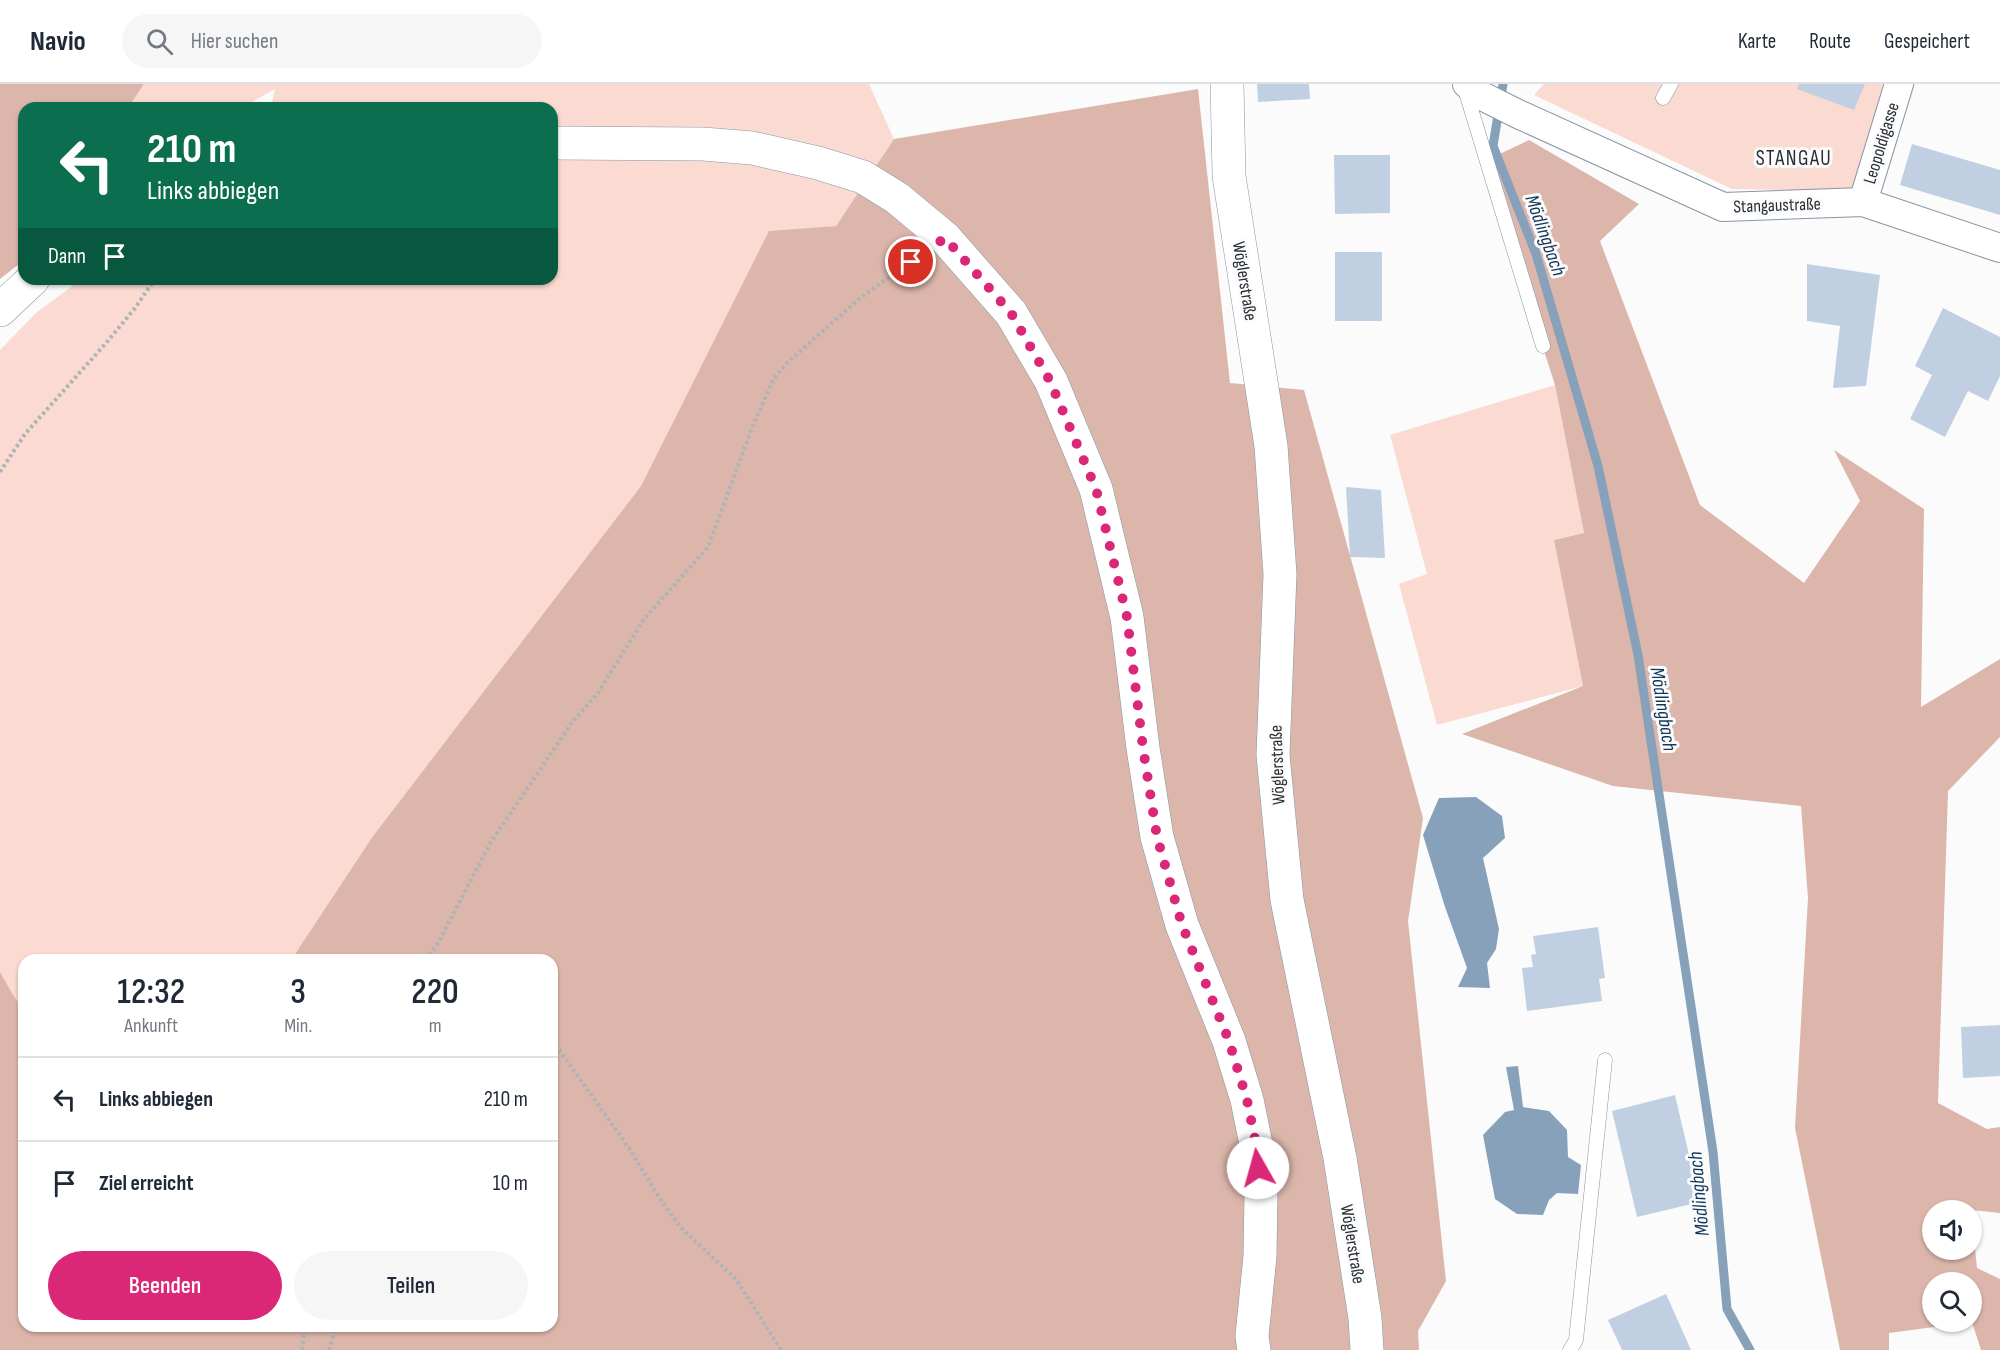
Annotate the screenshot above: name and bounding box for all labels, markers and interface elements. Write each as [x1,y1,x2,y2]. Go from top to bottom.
search box [122,14,542,68]
text: Navio [30,25,86,58]
icon: search [143,25,176,58]
text: Hier suchen [191,28,278,55]
text: Karte [1738,29,1776,54]
text: Route [1809,29,1851,54]
text: Gespeichert [1884,29,1970,54]
street label: Leopoldigasse [1859,100,1904,186]
text: 210 m [147,124,236,175]
icon: left [48,126,126,204]
district label: STANGAU [1756,146,1832,171]
text: Links abbiegen [147,175,279,207]
water label: Mödlingbach [1519,192,1571,279]
street label: Stangaustraße [1733,193,1821,218]
pin [885,236,936,287]
icon: arrive [98,240,131,273]
street label: Wöglerstraße [1228,240,1261,322]
text: Dann [48,243,86,270]
icon: arrive [894,245,927,278]
water label: Mödlingbach [1645,666,1681,753]
street label: Wöglerstraße [1266,725,1289,805]
text: 12:32 [117,971,185,1014]
text: 3 [290,971,306,1014]
text: 220 [411,971,459,1014]
text: Ankunft [124,1014,178,1038]
text: Min. [284,1014,312,1038]
text: m [429,1014,441,1038]
icon: left [48,1083,81,1116]
text: Links abbiegen [99,1086,213,1113]
text: 210 m [484,1086,528,1113]
position arrow [1226,1136,1290,1200]
water label: Mödlingbach [1683,1151,1715,1237]
icon: arrive [48,1167,81,1200]
text: Ziel erreicht [99,1170,194,1197]
text: 10 m [493,1170,528,1197]
map controls [1922,1200,1982,1332]
button: sound [1922,1200,1982,1260]
street label: Wöglerstraße [1336,1203,1369,1285]
button: Beenden [48,1251,282,1320]
button: Teilen [294,1251,528,1320]
button: search [1922,1272,1982,1332]

